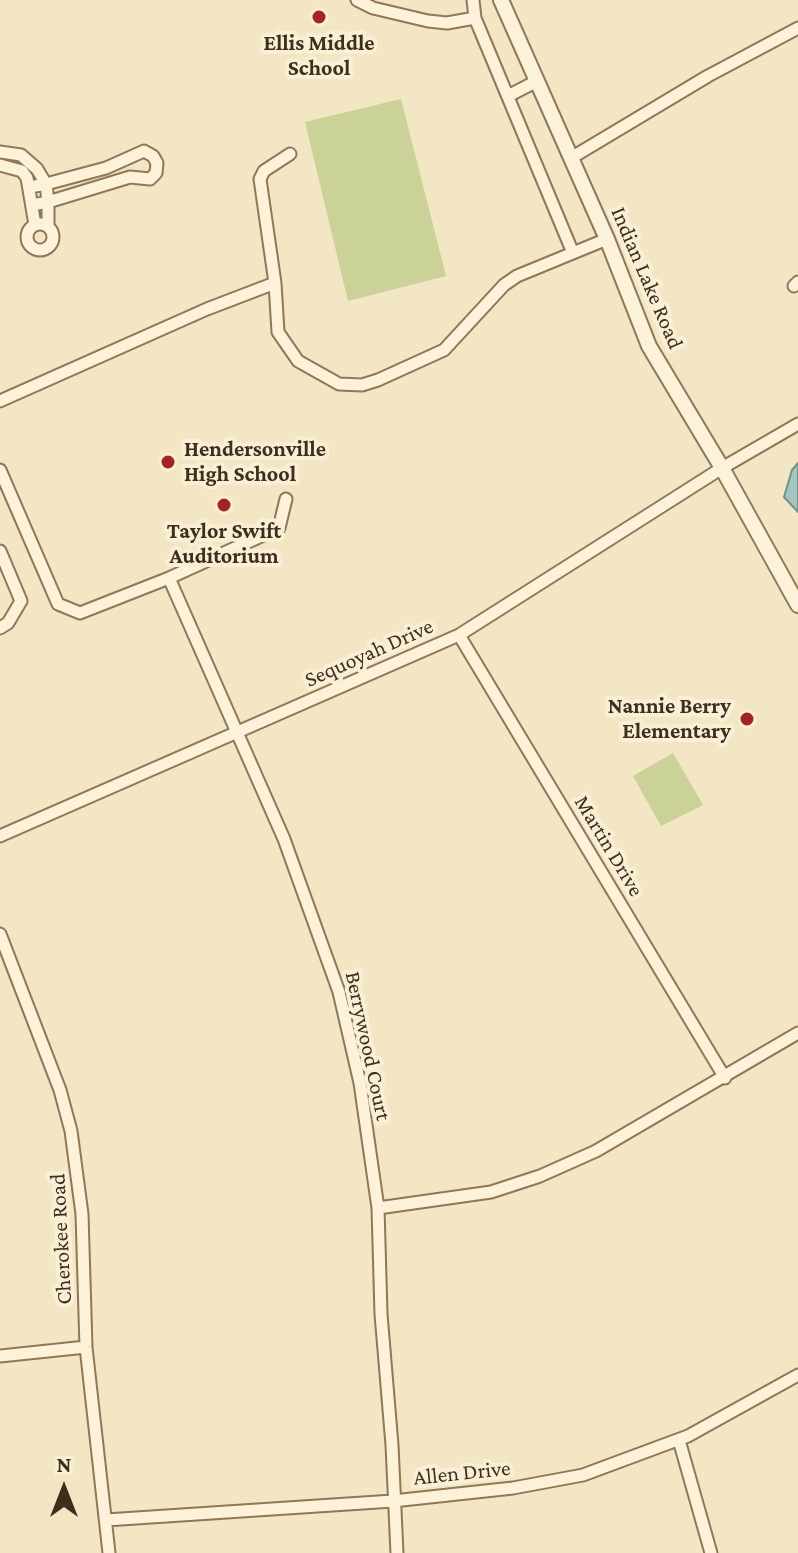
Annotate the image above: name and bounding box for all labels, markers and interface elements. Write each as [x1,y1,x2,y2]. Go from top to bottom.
marker: Ellis Middle School [310,8,328,26]
place label: Ellis Middle School [263,30,375,82]
street label: Indian Lake Road [605,203,689,353]
place label: Hendersonville High School [184,436,326,488]
marker: Hendersonville High School [159,453,177,471]
marker: Taylor Swift Auditorium [215,496,233,514]
place label: Taylor Swift Auditorium [167,518,281,570]
street label: Sequoyah Drive [301,613,437,693]
place label: Nannie Berry Elementary [608,693,731,744]
marker: Nannie Berry Elementary [738,710,756,728]
street label: Martin Drive [569,791,649,901]
street label: Berrywood Court [339,969,397,1123]
street label: Cherokee Road [44,1173,78,1305]
north arrow [24,1449,104,1529]
text: N [57,1452,72,1477]
street label: Allen Drive [412,1455,512,1491]

